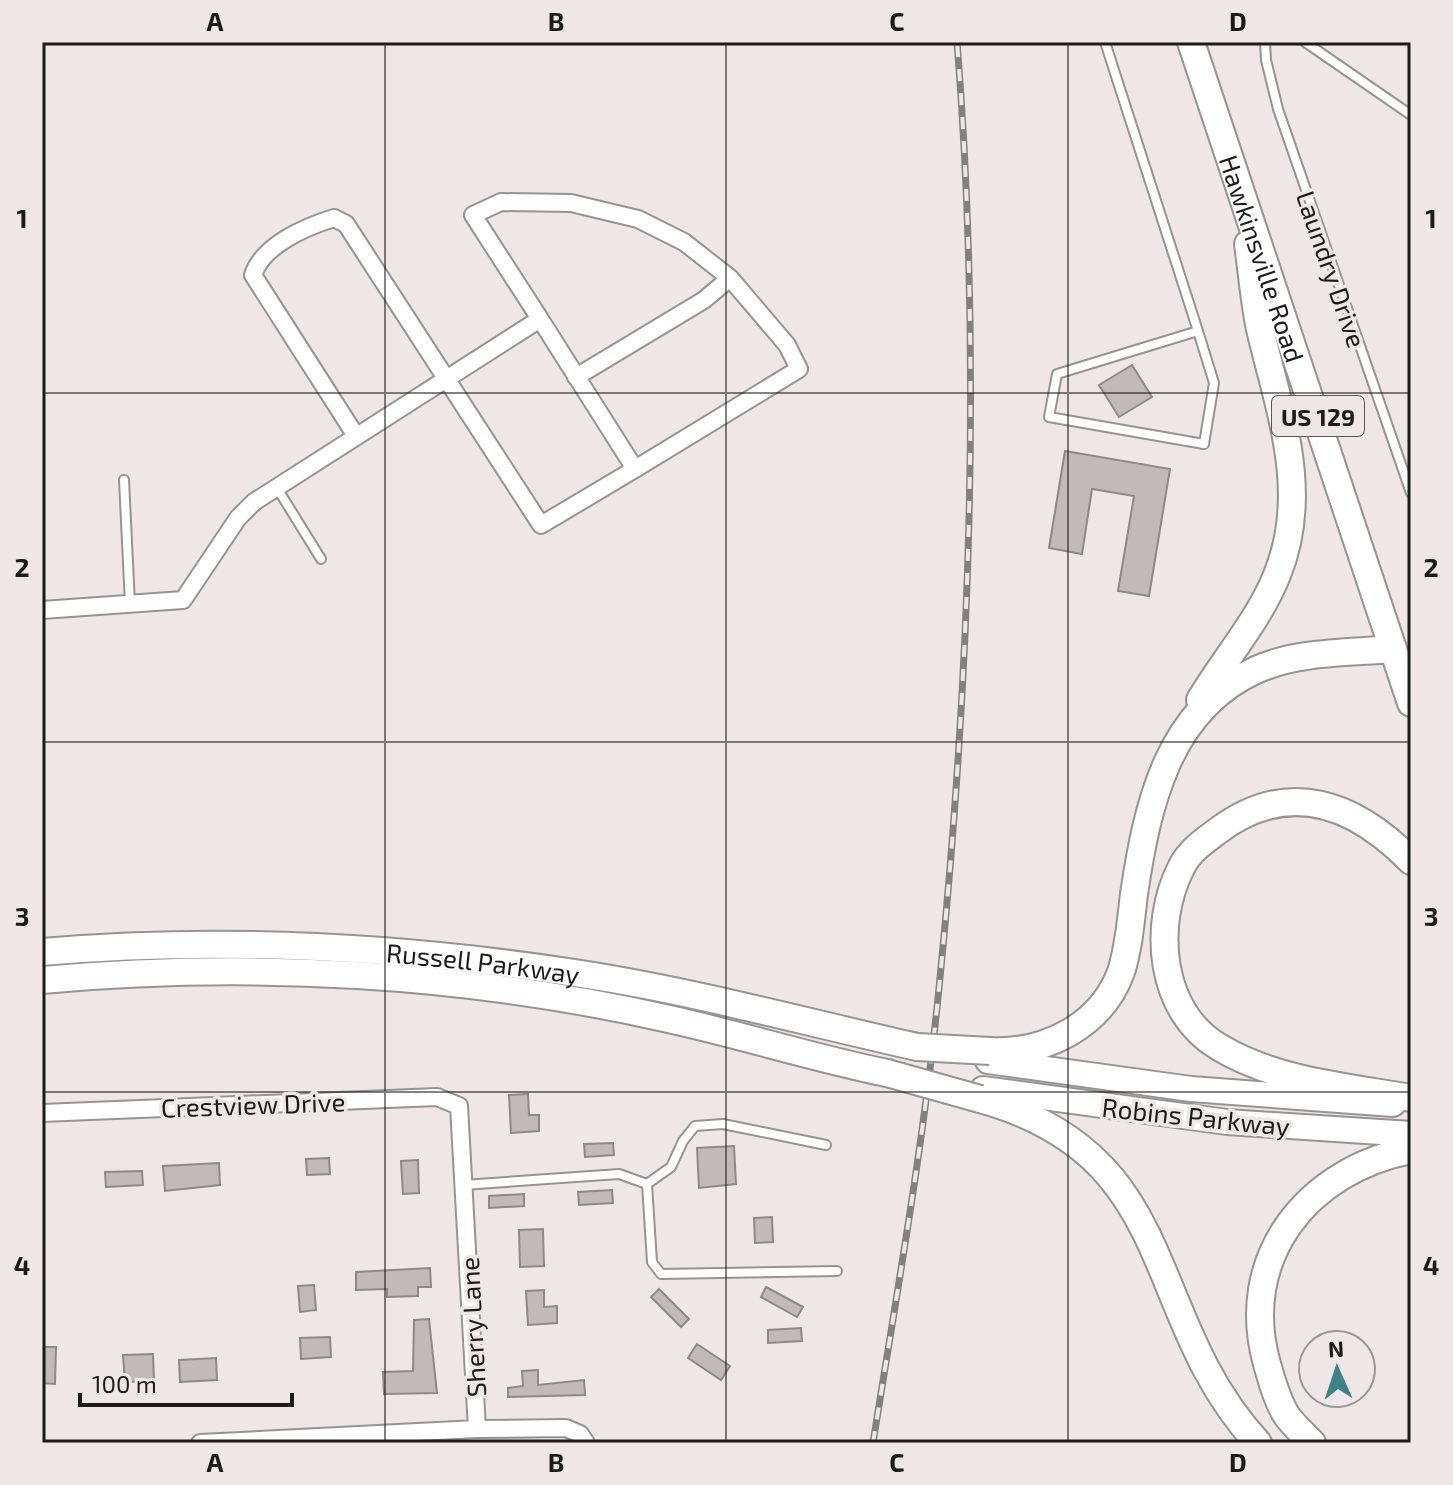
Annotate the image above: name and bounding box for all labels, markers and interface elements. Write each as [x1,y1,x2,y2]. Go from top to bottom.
text: A [207,5,224,36]
text: B [548,5,564,36]
text: C [889,5,905,36]
text: D [1229,5,1247,36]
street label: Hawkinsville Road [1214,151,1312,366]
street label: Laundry Drive [1291,187,1373,351]
text: 1 [16,202,28,233]
text: 1 [1425,202,1437,233]
road number: US 129 [1272,396,1364,436]
text: 2 [14,551,30,582]
text: 2 [1423,551,1439,582]
text: 3 [15,900,29,931]
text: 3 [1424,900,1438,931]
street label: Russell Parkway [385,936,582,989]
street label: Crestview Drive [160,1085,346,1123]
street label: Robins Parkway [1101,1091,1292,1141]
text: 4 [14,1249,30,1280]
text: 4 [1423,1249,1439,1280]
street label: Sherry Lane [453,1256,491,1398]
north arrow [1297,1329,1377,1409]
text: N [1327,1335,1345,1361]
scale bar [80,1357,292,1407]
text: 100 m [92,1369,157,1398]
text: A [207,1446,224,1477]
text: B [548,1446,564,1477]
text: C [889,1446,905,1477]
text: D [1229,1446,1247,1477]

